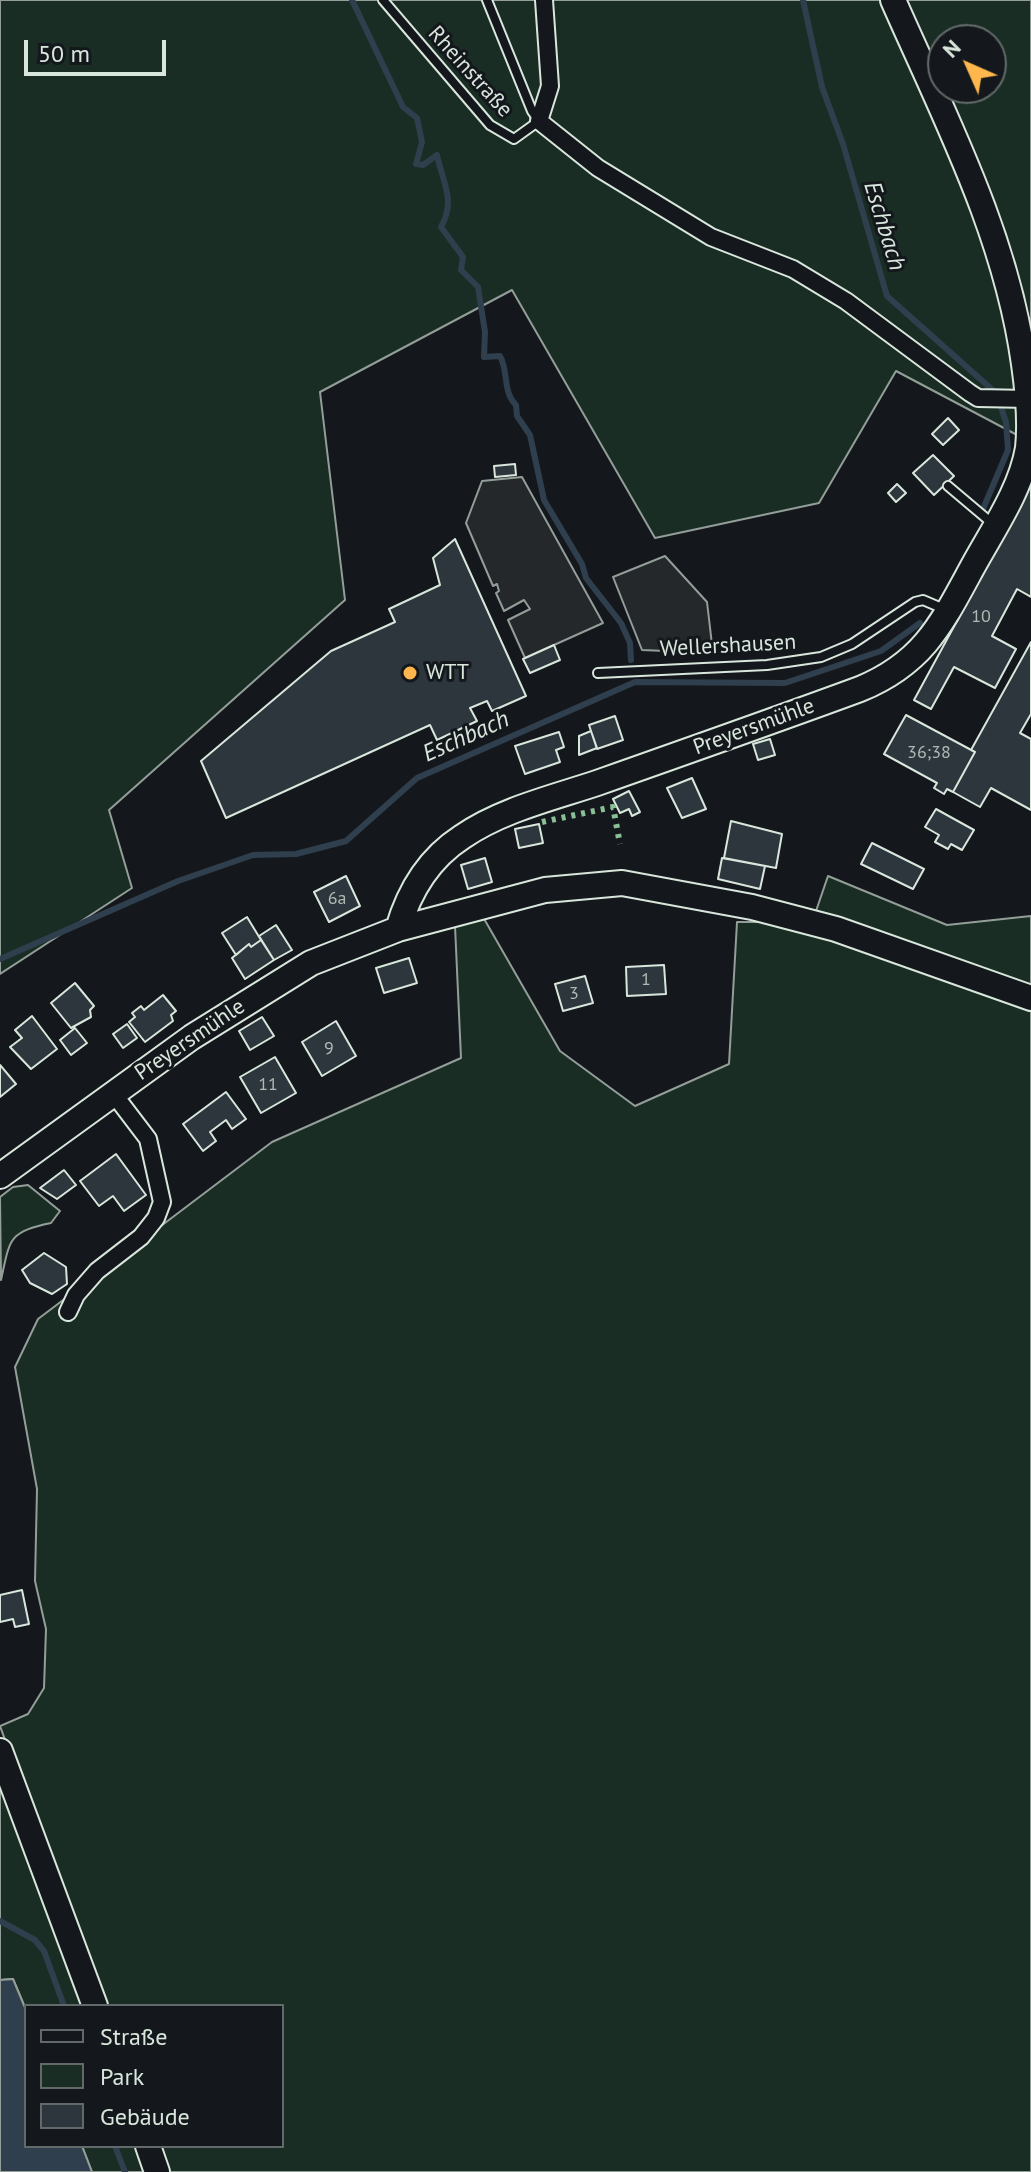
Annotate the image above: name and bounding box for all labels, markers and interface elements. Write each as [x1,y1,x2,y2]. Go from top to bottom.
street label: Rheinstraße [422,21,518,123]
scale bar [28,24,170,74]
north arrow [927,24,1007,104]
text: N [936,33,966,63]
text: 50 m [38,38,90,69]
water label: Eschbach [857,178,911,274]
house number: 10 [971,606,991,628]
street label: Wellershausen [659,629,797,663]
place label: WTT [426,660,469,686]
marker: WTT [401,664,419,682]
street label: Preyersmühle [690,693,818,761]
water label: Eschbach [418,705,514,769]
house number: 36;38 [907,742,951,764]
house number: 6a [328,888,346,910]
house number: 1 [641,969,651,991]
house number: 3 [569,983,579,1005]
street label: Preyersmühle [130,994,250,1086]
house number: 9 [324,1038,334,1060]
house number: 11 [258,1074,278,1096]
legend [24,2004,284,2148]
text: Straße [100,2021,167,2052]
text: Park [100,2061,144,2092]
text: Gebäude [100,2101,190,2132]

